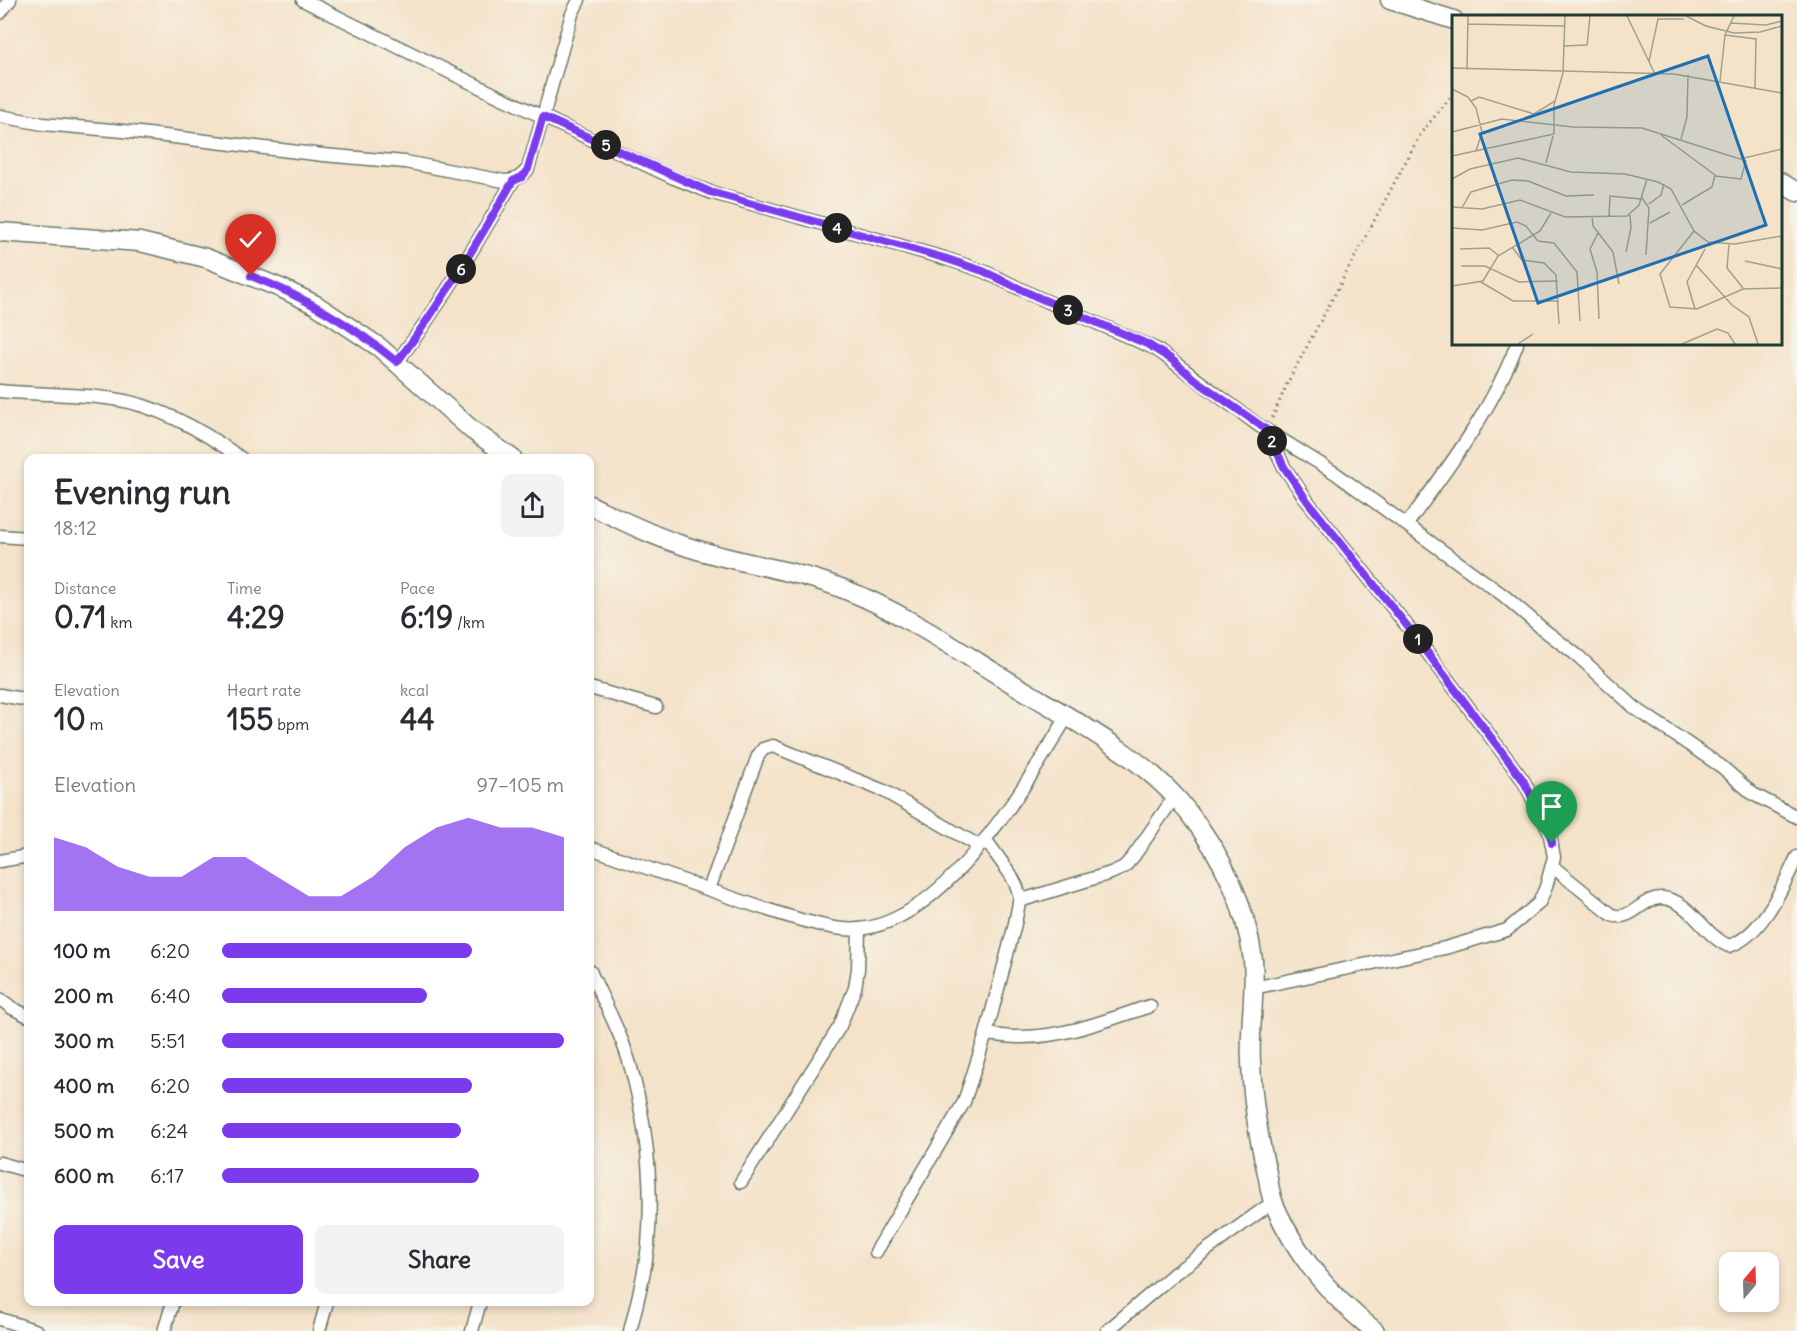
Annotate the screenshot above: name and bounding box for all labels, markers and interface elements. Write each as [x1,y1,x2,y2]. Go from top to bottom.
inset map [1452,15,1782,345]
pin: 5 [591,130,621,160]
text: 5 [601,135,611,155]
pin: 4 [822,213,852,243]
pin [225,214,276,276]
text: 4 [832,218,842,238]
icon: check [234,223,267,256]
pin: 6 [446,254,476,284]
text: 6 [456,259,466,279]
pin: 3 [1053,295,1083,325]
text: 3 [1063,300,1073,320]
pin: 2 [1257,426,1287,456]
text: 2 [1268,431,1276,451]
text: Evening run [54,471,230,513]
button: share [501,474,564,537]
text: 18:12 [54,515,97,540]
text: Distance [54,578,116,598]
text: Time [227,578,262,598]
text: Pace [400,578,435,598]
text: 0.71 [54,598,107,636]
text: 4:29 [227,598,285,636]
text: 6:19 [400,598,453,636]
text: km [107,612,133,632]
text: /km [453,612,485,632]
pin: 1 [1403,624,1433,654]
text: 1 [1415,629,1421,649]
text: Elevation [54,680,120,700]
text: Heart rate [227,680,301,700]
text: kcal [400,680,429,700]
text: 10 [54,700,86,738]
text: 155 [227,700,273,738]
text: 44 [400,700,435,738]
text: m [86,714,104,734]
text: bpm [273,714,309,734]
text: Elevation [54,772,136,797]
text: 97–105 m [476,772,564,797]
pin [1526,781,1577,843]
icon: arrive [1535,790,1568,823]
text: 100 m [54,938,111,963]
text: 6:20 [150,938,190,963]
text: 200 m [54,983,114,1008]
text: 6:40 [150,983,191,1008]
text: 300 m [54,1028,114,1053]
text: 5:51 [150,1028,185,1053]
text: 400 m [54,1073,114,1098]
text: 6:20 [150,1073,190,1098]
text: 500 m [54,1118,114,1143]
text: 6:24 [150,1118,188,1143]
text: 600 m [54,1163,114,1188]
text: 6:17 [150,1163,184,1188]
button: Save [54,1225,303,1294]
button: Share [315,1225,564,1294]
north arrow [1719,1252,1779,1312]
map controls [1719,1252,1779,1312]

